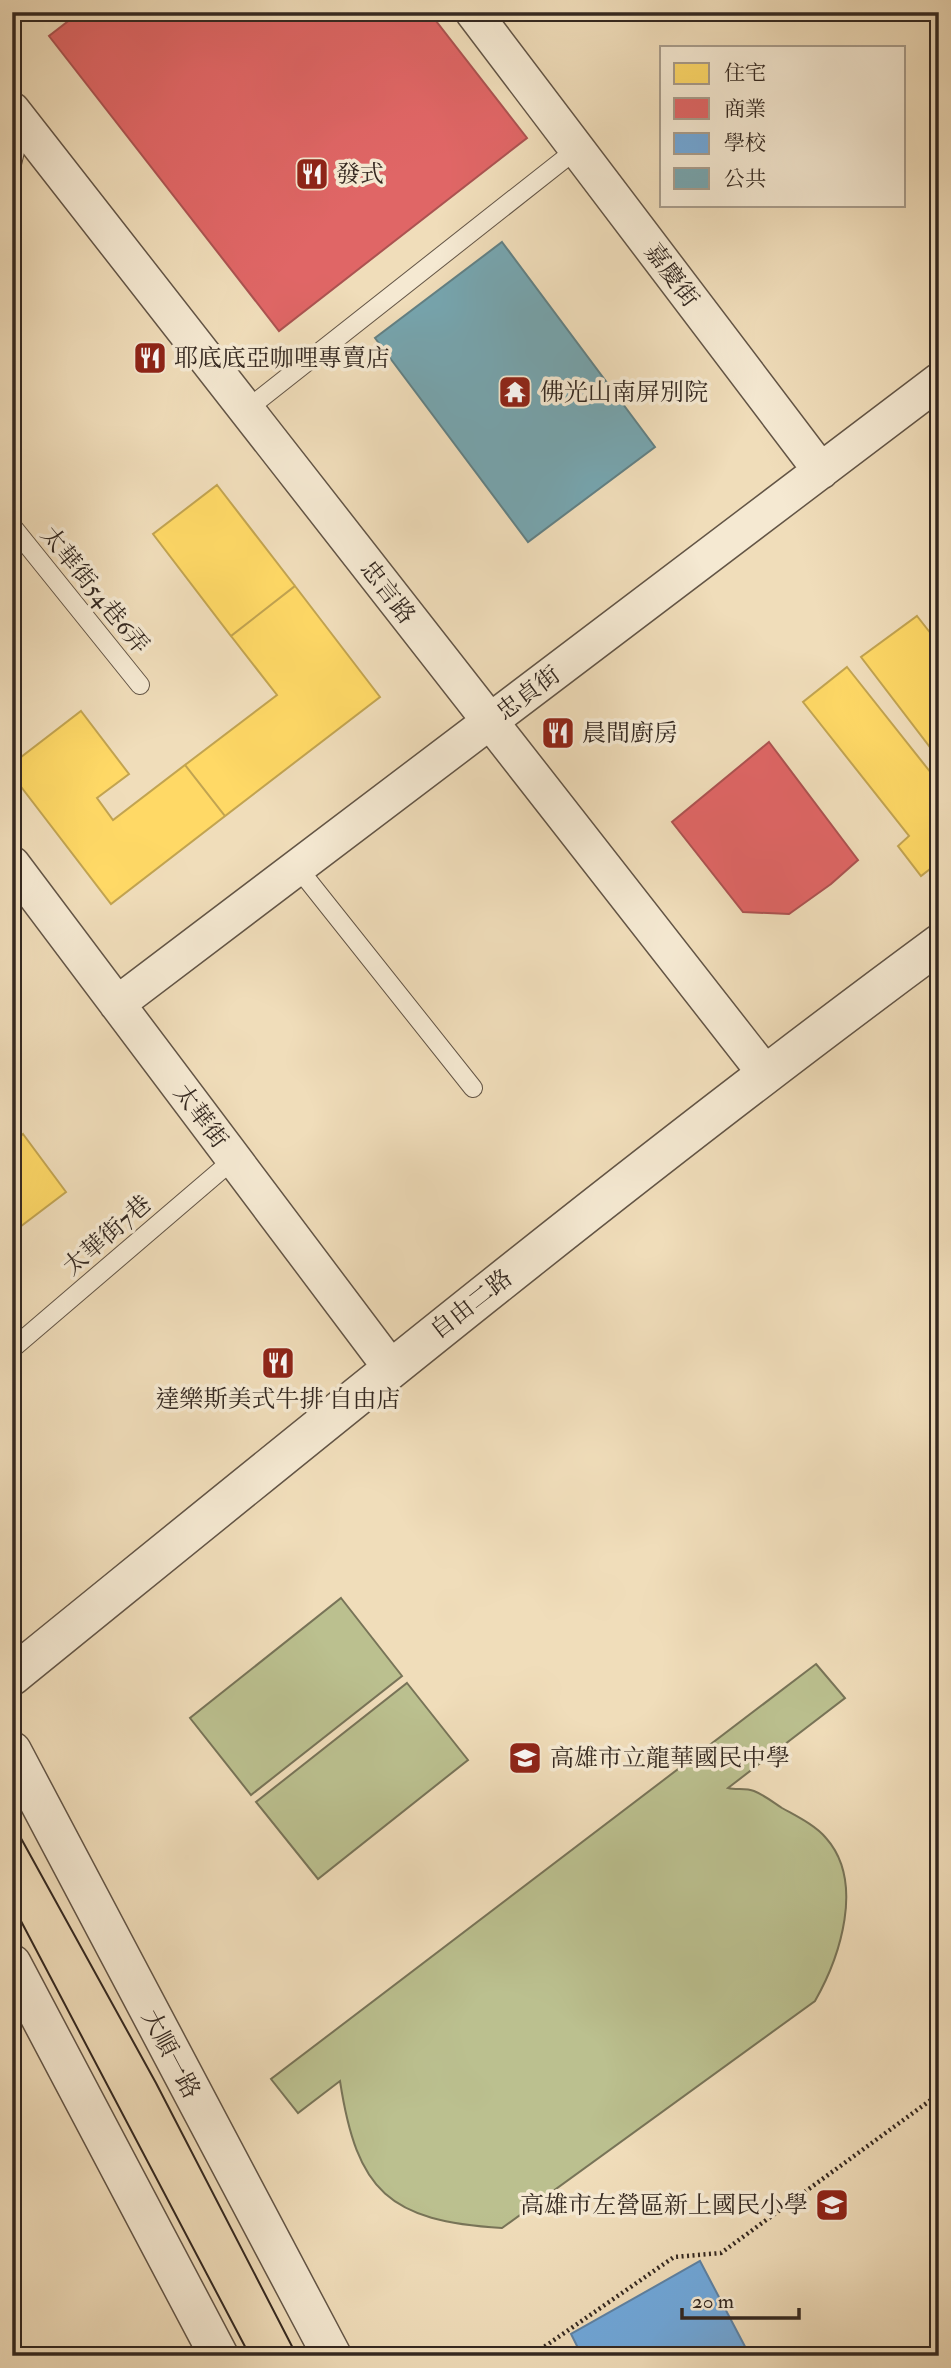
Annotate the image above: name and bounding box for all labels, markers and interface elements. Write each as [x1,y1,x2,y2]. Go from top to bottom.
legend [660,46,906,206]
text: 住宅 [724,60,766,87]
text: 商業 [724,96,766,123]
text: 學校 [724,130,766,157]
restaurant icon: 發式 [293,155,331,193]
place label: 發式 [336,159,384,190]
text: 公共 [724,166,766,193]
street label: 嘉慶街 [638,237,706,313]
restaurant icon: 耶底底亞咖哩專賣店 [131,339,169,377]
place label: 耶底底亞咖哩專賣店 [174,343,390,374]
temple icon: 佛光山南屏別院 [496,373,534,411]
place label: 佛光山南屏別院 [540,377,708,408]
street label: 太華街54巷6弄 [34,520,155,660]
street label: 忠言路 [353,554,422,630]
street label: 忠貞街 [490,659,566,727]
restaurant icon: 晨間廚房 [539,714,577,752]
place label: 晨間廚房 [582,718,678,749]
street label: 太華街 [167,1078,235,1154]
street label: 太華街7巷 [57,1189,158,1282]
street label: 自由二路 [424,1263,519,1346]
restaurant icon: 達樂斯美式牛排 自由店 [259,1344,297,1382]
place label: 達樂斯美式牛排 自由店 [155,1384,401,1415]
school or university icon: 高雄市立龍華國民中學 [506,1739,544,1777]
place label: 高雄市立龍華國民中學 [550,1743,790,1774]
street label: 大順一路 [134,2005,207,2104]
school or university icon: 高雄市左營區新上國民小學 [813,2186,851,2224]
place label: 高雄市左營區新上國民小學 [520,2190,808,2221]
scale bar [682,2277,799,2321]
text: 20 m [692,2288,734,2315]

